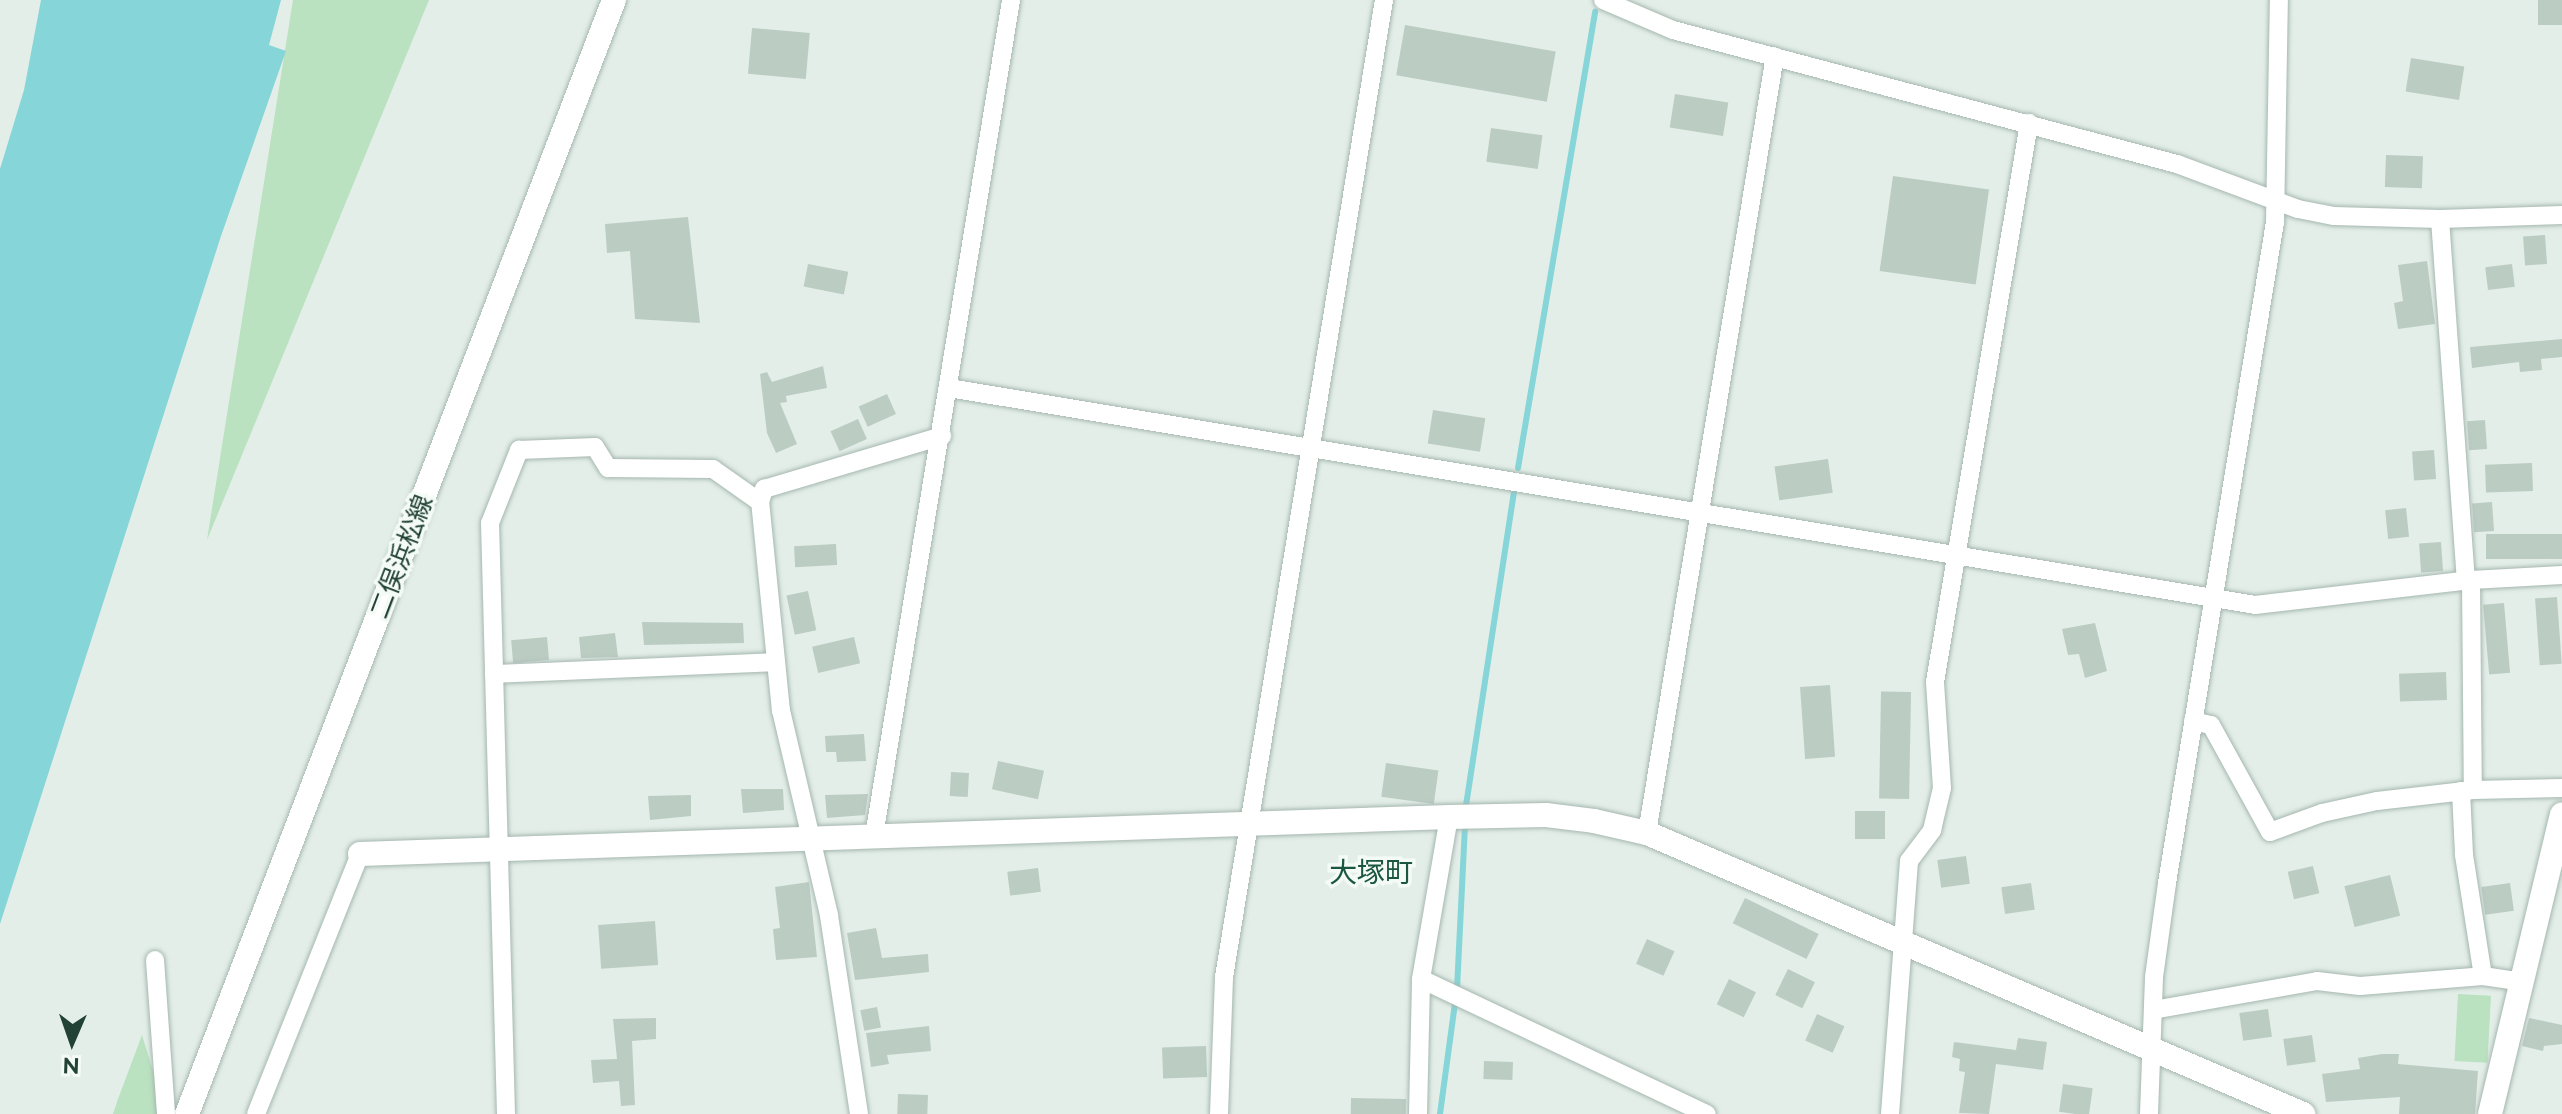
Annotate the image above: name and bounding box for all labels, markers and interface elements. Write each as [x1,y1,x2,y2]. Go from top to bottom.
street label: 二俣浜松線 [364,491,440,623]
district label: 大塚町 [1329,856,1413,890]
north arrow [32,1002,112,1082]
text: N [62,1053,80,1079]

